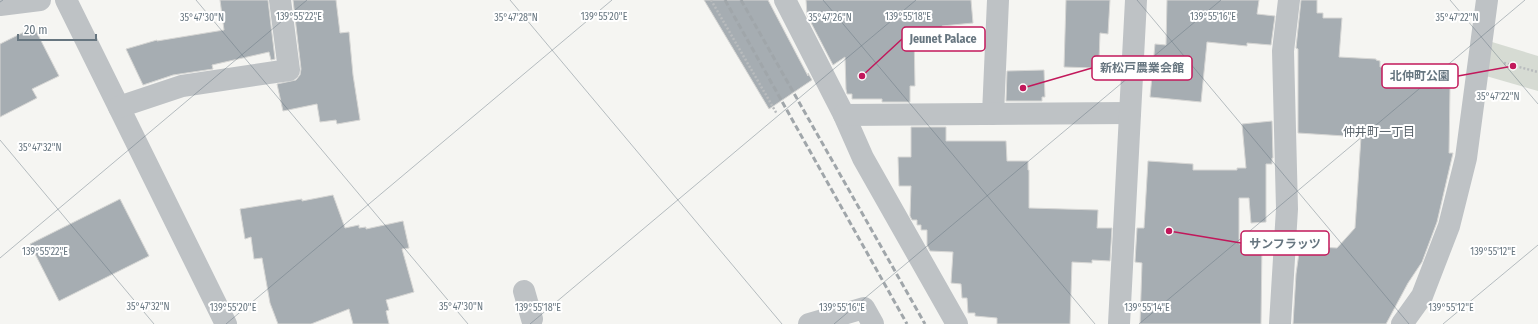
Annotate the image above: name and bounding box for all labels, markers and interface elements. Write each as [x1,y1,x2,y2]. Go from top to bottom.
text: 139°55'22"E [276,11,322,23]
text: 139°55'20"E [581,11,628,23]
text: 139°55'18"E [885,11,931,23]
text: 139°55'16"E [1190,11,1236,23]
text: 35°47'30"N [180,12,224,24]
text: 35°47'28"N [494,12,538,24]
text: 35°47'26"N [808,12,852,24]
text: 35°47'22"N [1435,12,1479,24]
scale bar [18,16,96,42]
text: 20 m [24,23,48,37]
callout: Jeunet Palace [902,27,985,51]
text: Jeunet Palace [909,32,976,46]
callout: 新松戸農業会館 [1092,56,1192,80]
text: 新松戸農業会館 [1100,61,1184,75]
callout: 北仲町公園 [1382,64,1458,88]
text: 北仲町公園 [1390,69,1450,83]
text: 35°47'22"N [1476,91,1520,103]
district label: 仲井町一丁目 [1343,125,1415,139]
text: 35°47'32"N [18,142,62,154]
callout: サンフラッツ [1241,231,1329,255]
text: サンフラッツ [1249,237,1321,251]
text: 139°55'22"E [22,246,68,258]
text: 139°55'12"E [1470,246,1516,258]
text: 35°47'32"N [126,301,170,313]
text: 35°47'30"N [439,301,483,313]
text: 139°55'20"E [210,302,257,314]
text: 139°55'18"E [515,302,561,314]
text: 139°55'16"E [819,302,865,314]
text: 139°55'14"E [1124,302,1170,314]
text: 139°55'12"E [1428,302,1474,314]

